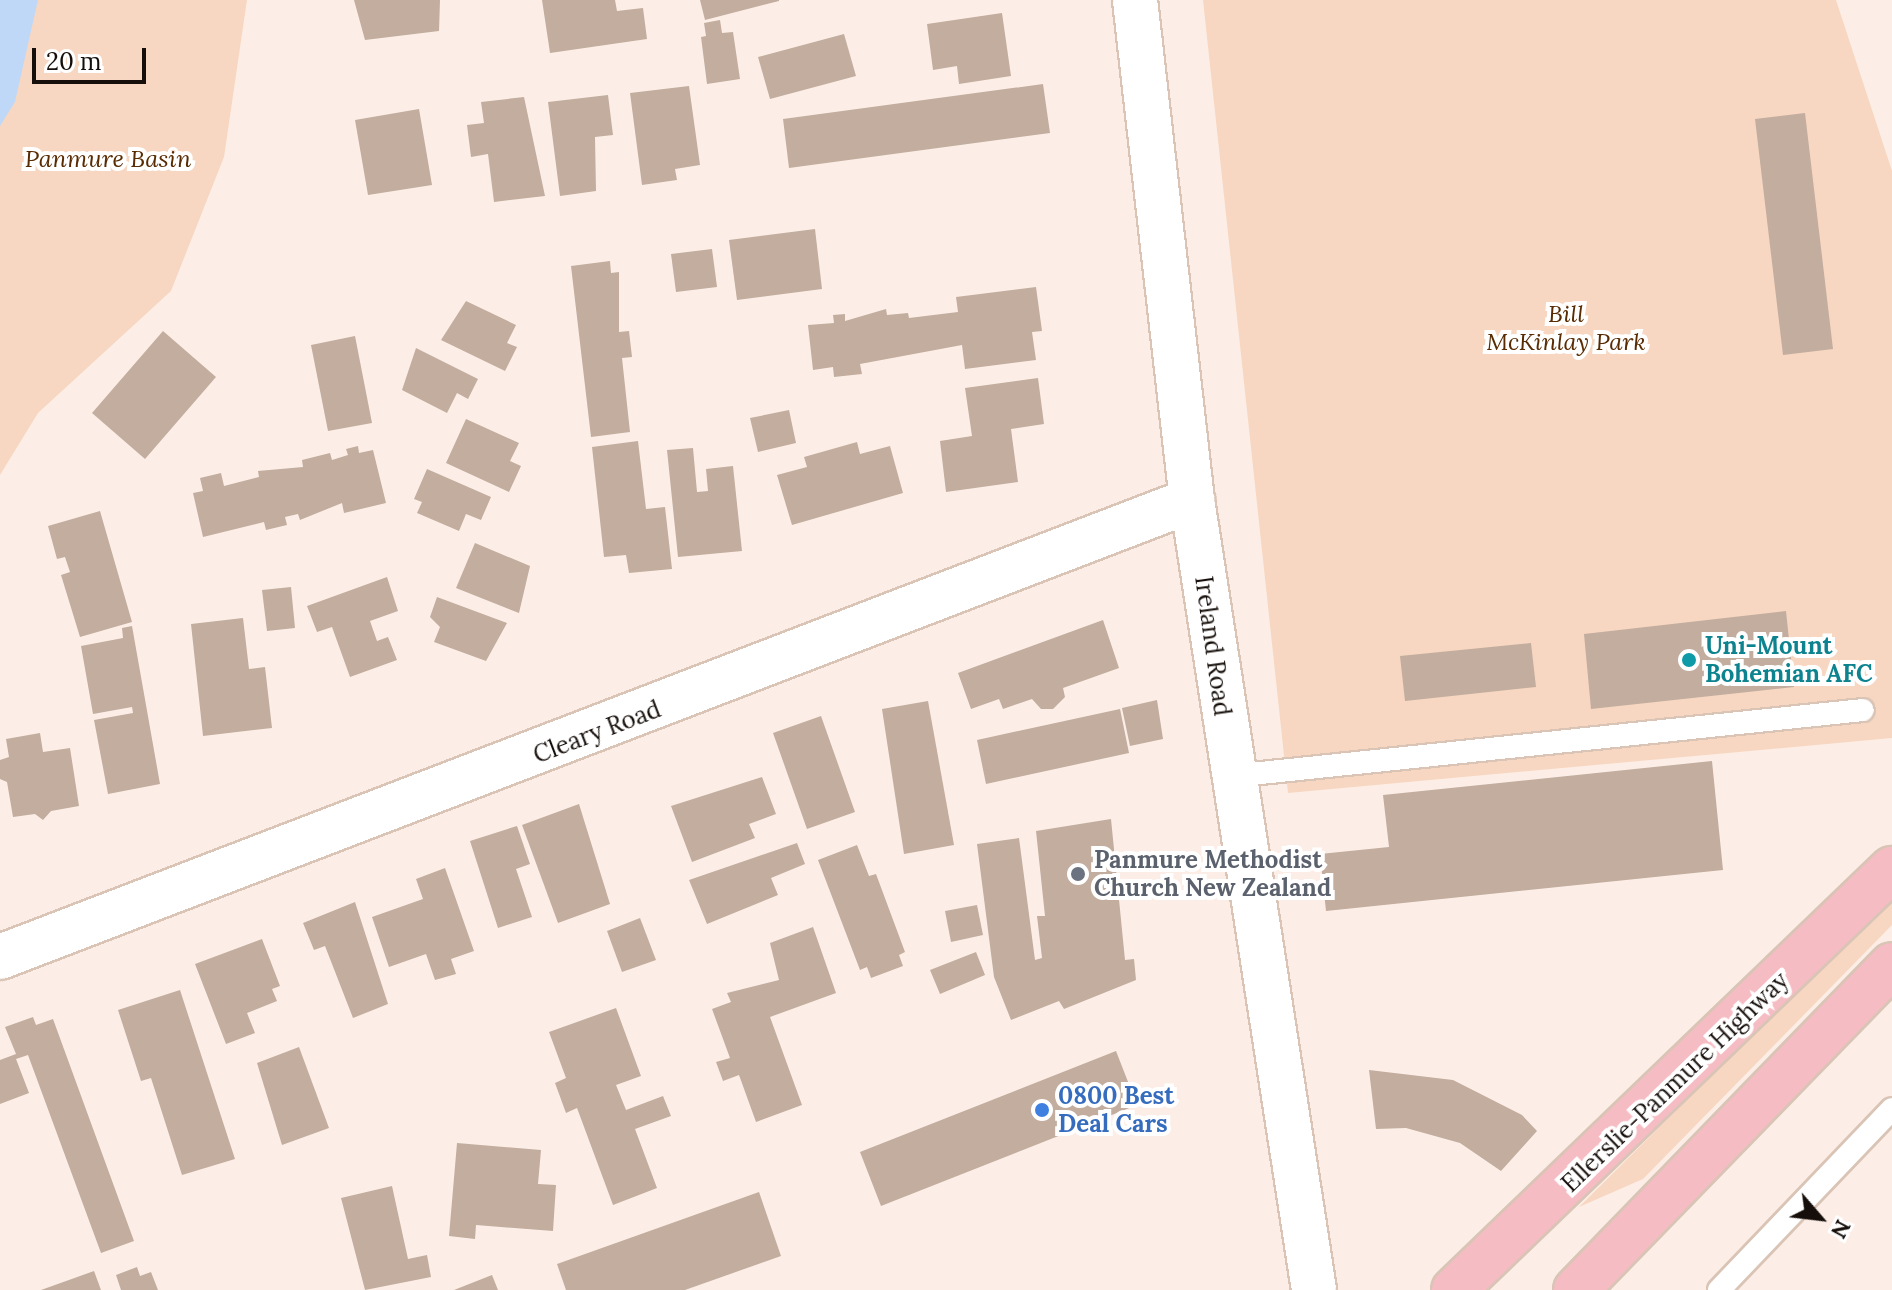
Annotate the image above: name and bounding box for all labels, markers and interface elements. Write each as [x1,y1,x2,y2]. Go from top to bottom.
scale bar [36,32,150,82]
text: 20 m [46,46,102,77]
park label: Panmure Basin [25,145,191,173]
park label: Bill McKinlay Park [1486,300,1646,356]
street label: Ireland Road [1189,574,1237,718]
place label: Uni-Mount Bohemian AFC [1705,632,1873,688]
marker: Uni-Mount Bohemian AFC [1680,651,1698,669]
street label: Cleary Road [529,695,665,769]
place label: Panmure Methodist Church New Zealand [1094,846,1331,902]
marker: Panmure Methodist Church New Zealand [1069,865,1087,883]
street label: Ellerslie-Panmure Highway [1556,966,1794,1198]
place label: 0800 Best Deal Cars [1058,1082,1174,1138]
marker: 0800 Best Deal Cars [1033,1101,1051,1119]
north arrow [1780,1178,1860,1258]
text: N [1825,1215,1858,1243]

